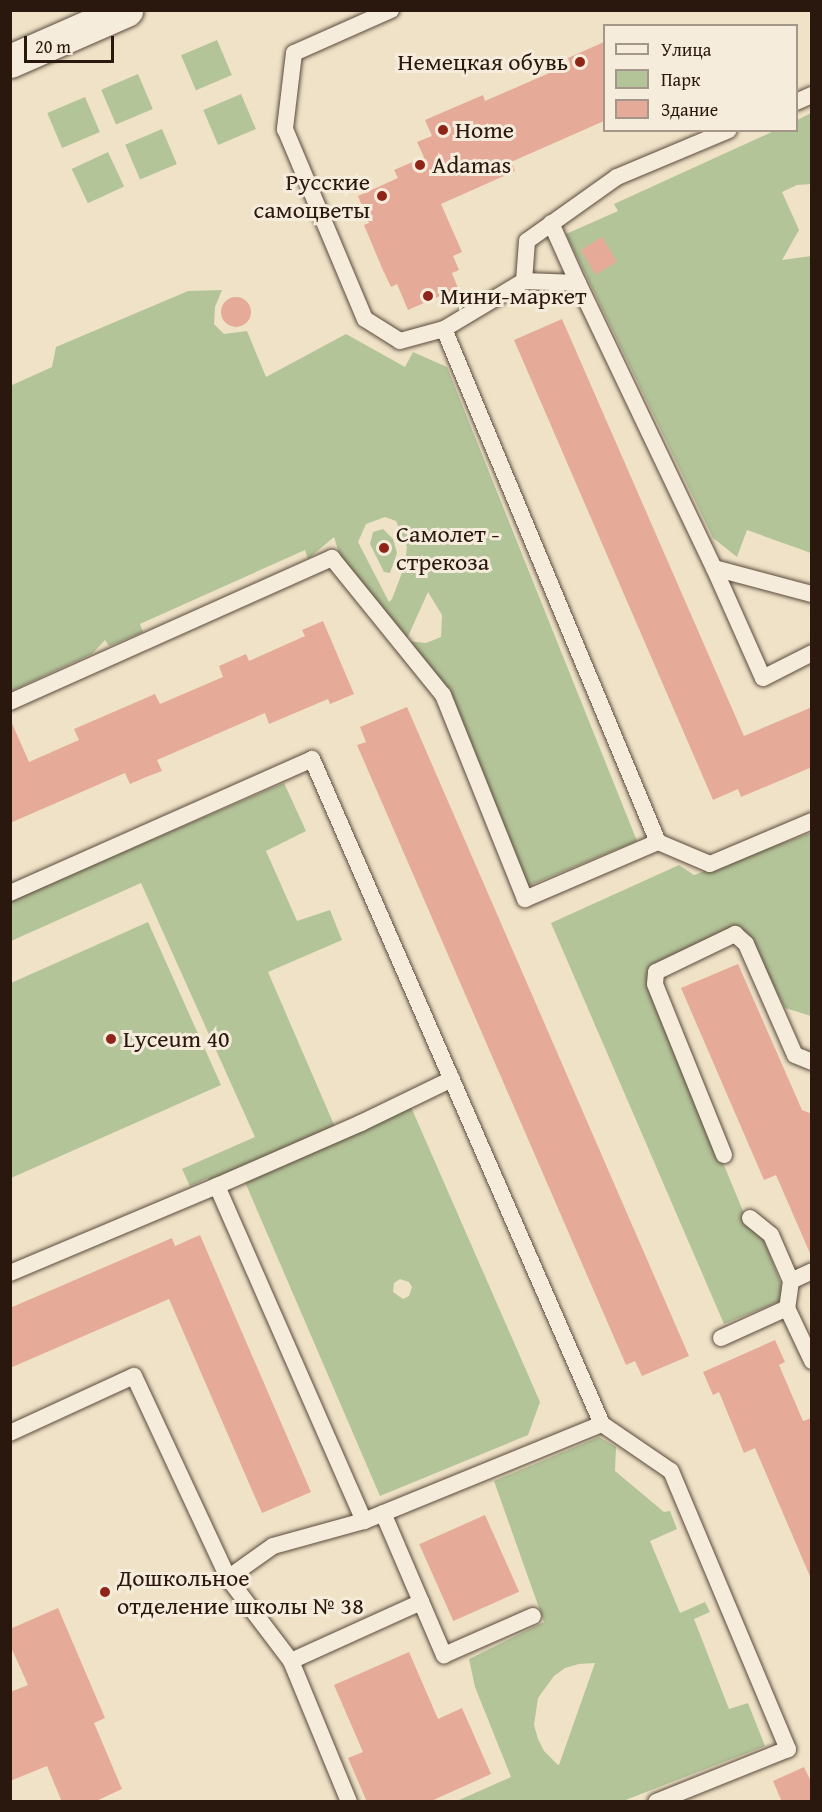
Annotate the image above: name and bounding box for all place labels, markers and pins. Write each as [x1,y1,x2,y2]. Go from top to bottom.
place label: Немецкая обувь [398,48,568,76]
marker: Немецкая обувь [573,55,587,69]
place label: Home [455,116,514,144]
marker: Home [436,123,450,137]
place label: Adamas [432,151,511,179]
marker: Adamas [413,158,427,172]
place label: Русские самоцветы [254,168,370,224]
marker: Русские самоцветы [375,189,389,203]
place label: Мини-маркет [440,282,586,310]
marker: Мини-маркет [421,289,435,303]
place label: Самолет - стрекоза [396,520,499,576]
marker: Самолет - стрекоза [377,541,391,555]
place label: Lyceum 40 [123,1025,230,1053]
marker: Lyceum 40 [104,1032,118,1046]
place label: Дошкольное отделение школы № 38 [117,1564,364,1620]
marker: Дошкольное отделение школы № 38 [98,1585,112,1599]

